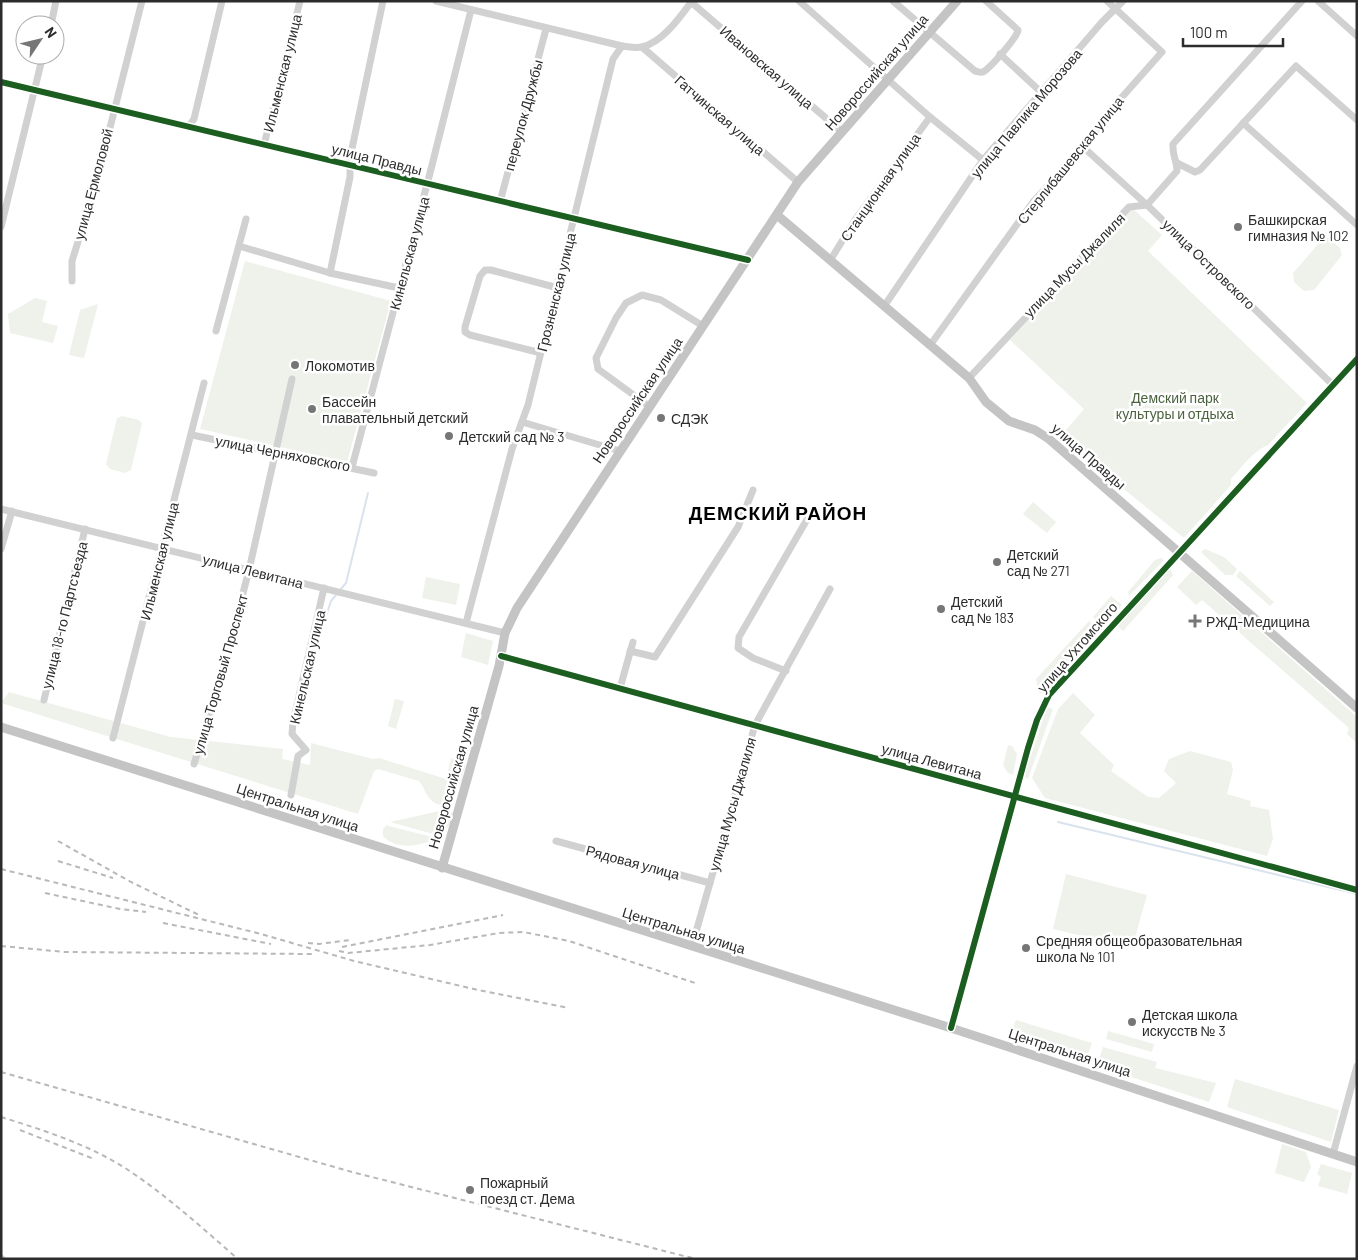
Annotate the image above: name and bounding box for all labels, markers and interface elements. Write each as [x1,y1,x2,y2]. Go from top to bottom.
street label: Новороссийская улица [821,10,931,134]
street label: Ильменская улица [259,12,305,134]
north arrow [15,15,65,65]
scale bar [1183,15,1283,47]
street label: Ивановская улица [717,22,817,112]
text: 100 m [1190,23,1228,41]
text: N [41,24,61,41]
street label: улица Павлика Морозова [967,45,1085,181]
street label: переулок Дружбы [500,58,546,172]
street label: Гатчинская улица [672,71,769,159]
street label: Стерлибашевская улица [1013,93,1127,227]
street label: улица Ермоловой [70,126,116,242]
street label: Станционная улица [836,130,924,244]
street label: улица Правды [330,140,424,178]
street label: Кинельская улица [386,194,432,312]
street label: улица Мусы Джалиля [1020,209,1128,321]
place label: Башкирская гимназия № 102 [1248,211,1349,244]
street label: улица Островского [1159,215,1259,313]
marker: Башкирская гимназия № 102 [1232,221,1244,233]
street label: Грозненская улица [533,231,579,353]
street label: Новороссийская улица [588,334,686,466]
place label: Локомотив [305,357,375,374]
marker: Локомотив [289,359,301,371]
park label: Демский парк культуры и отдыха [1116,389,1234,422]
place label: Бассейн плавательный детский [322,393,468,426]
marker: Бассейн плавательный детский [306,403,318,415]
place label: СДЭК [671,410,709,427]
marker: СДЭК [655,412,667,424]
street label: улица Правды [1049,419,1129,493]
place label: Детский сад № 3 [459,428,564,445]
marker: Детский сад № 3 [443,430,455,442]
street label: улица Черняховского [214,432,352,474]
street label: Ильменская улица [136,500,182,622]
district label: ДЕМСКИЙ РАЙОН [689,501,867,524]
street label: улица 18-го Партсъезда [37,539,91,690]
place label: Детский сад № 271 [1007,546,1070,579]
street label: улица Левитана [201,550,305,592]
marker: Детский сад № 271 [991,556,1003,568]
street label: улица Торговый Проспект [189,591,251,756]
place label: Детский сад № 183 [951,593,1014,626]
street label: улица Ухтомского [1033,598,1121,695]
marker: Детский сад № 183 [935,603,947,615]
street label: Кинельская улица [286,608,328,726]
place label: РЖД-Медицина [1206,613,1310,630]
marker: РЖД-Медицина [1188,614,1202,628]
street label: Новороссийская улица [424,703,482,851]
street label: улица Мусы Джалиля [705,735,759,873]
street label: улица Левитана [880,739,984,783]
street label: Центральная улица [235,779,362,835]
street label: Рядовая улица [584,841,682,883]
street label: Центральная улица [620,903,748,957]
place label: Средняя общеобразовательная школа № 101 [1036,932,1242,965]
marker: Средняя общеобразовательная школа № 101 [1020,942,1032,954]
place label: Детская школа искусств № 3 [1142,1006,1238,1039]
marker: Детская школа искусств № 3 [1126,1016,1138,1028]
street label: Центральная улица [1007,1024,1134,1080]
place label: Пожарный поезд ст. Дема [480,1174,575,1207]
marker: Пожарный поезд ст. Дема [464,1184,476,1196]

